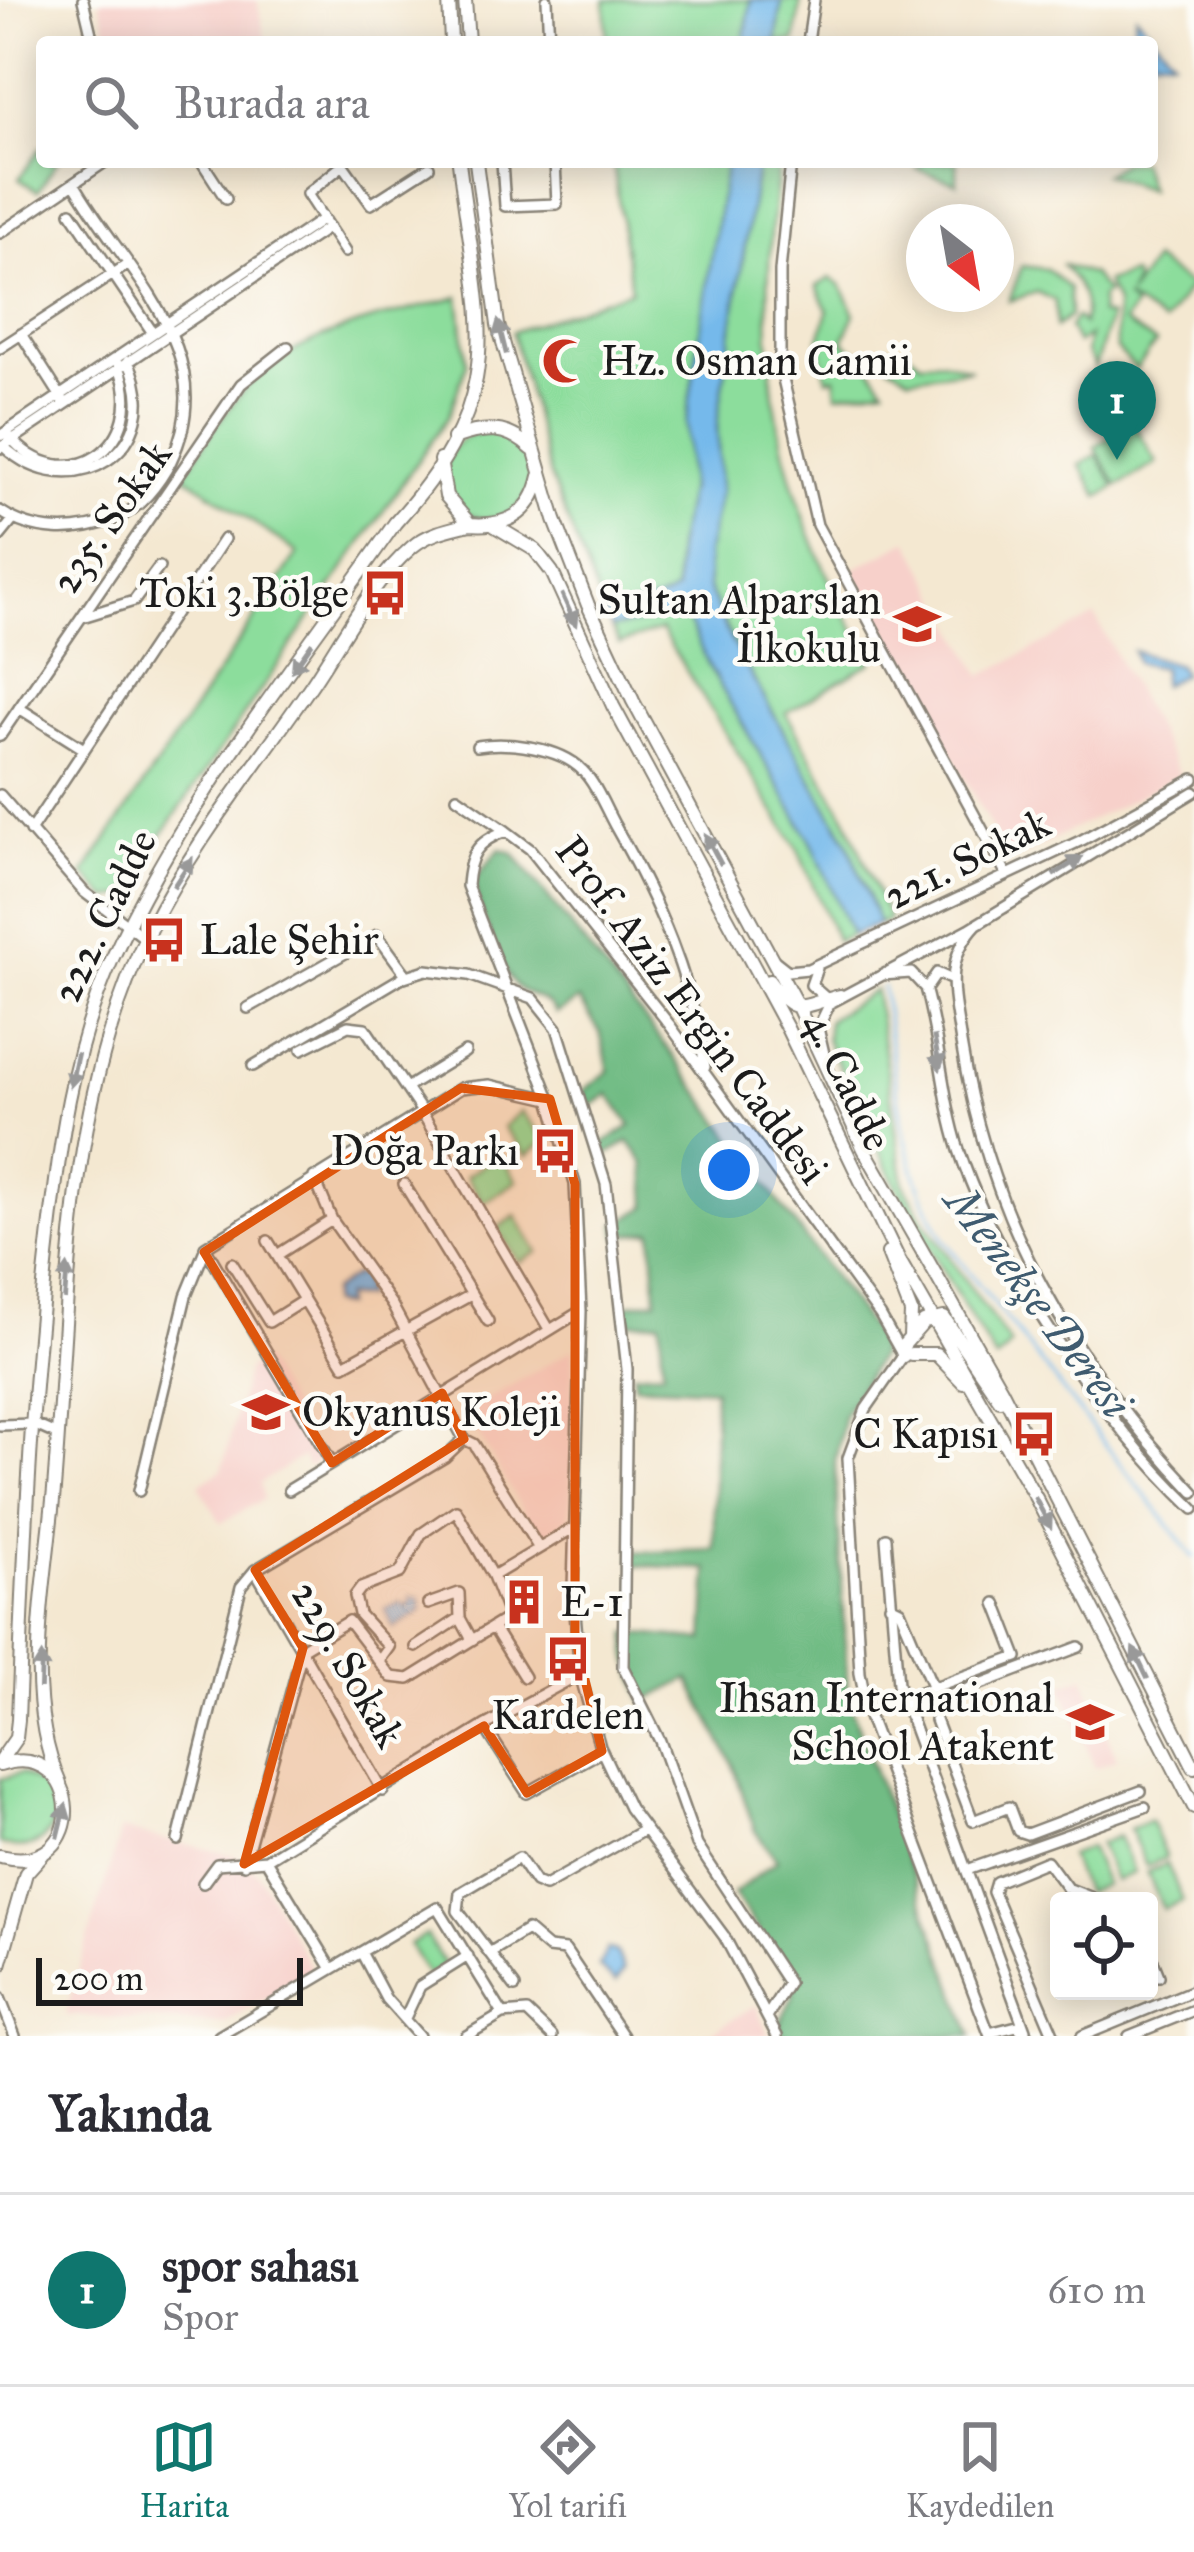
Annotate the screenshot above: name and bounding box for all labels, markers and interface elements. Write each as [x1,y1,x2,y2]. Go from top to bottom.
search box [36,36,1158,168]
icon: search [78,69,144,135]
text: Burada ara [174,75,370,130]
north arrow [906,204,1014,312]
one-way arrow [492,319,511,356]
place label: Hz. Osman Camii [601,335,911,387]
mosque icon: Hz. Osman Camii [540,336,590,386]
pin: 1 [1078,361,1156,460]
street label: 235. Sokak [39,430,183,604]
place label: Toki 3.Bölge [139,567,349,619]
bus stop icon: Toki 3.Bölge [360,568,410,618]
place label: Sultan Alparslan İlkokulu [598,574,881,674]
one-way arrow [560,593,580,628]
school or university icon: Sultan Alparslan İlkokulu [892,599,942,649]
one-way arrow [291,641,313,674]
street label: 221. Sokak [876,796,1059,921]
street label: 222. Cadde [40,821,168,1011]
street label: Prof. Aziz Ergin Caddesi [544,826,840,1194]
one-way arrow [703,831,724,866]
one-way arrow [172,855,194,888]
one-way arrow [1051,856,1085,877]
place label: Lale Şehir [200,914,379,966]
bus stop icon: Lale Şehir [139,915,189,965]
street label: 4. Cadde [792,1003,904,1159]
one-way arrow [928,1035,946,1073]
one-way arrow [64,1051,83,1089]
place label: Doğa Parkı [331,1125,519,1177]
bus stop icon: Doğa Parkı [530,1126,580,1176]
your location [699,1140,759,1200]
water label: Menekşe Deresi [931,1172,1144,1429]
one-way arrow [56,1263,75,1300]
place label: Okyanus Koleji [302,1386,561,1438]
school or university icon: Okyanus Koleji [241,1387,291,1437]
place label: C Kapısı [853,1408,998,1460]
bus stop icon: C Kapısı [1009,1409,1059,1459]
one-way arrow [1033,1496,1053,1531]
street label: 229. Sokak [280,1571,417,1757]
place label: E-1 [560,1576,624,1628]
building icon: E-1 [499,1577,549,1627]
bus stop icon: Kardelen [543,1634,593,1684]
one-way arrow [1130,1645,1150,1680]
one-way arrow [31,1651,50,1689]
place label: Ihsan International School Atakent [719,1672,1055,1772]
place label: Kardelen [491,1689,645,1741]
school or university icon: Ihsan International School Atakent [1065,1697,1115,1747]
one-way arrow [53,1802,72,1839]
map controls [1050,1892,1158,2000]
button: locate [1050,1892,1158,2000]
scale bar [36,1952,303,2005]
text: 200 m [54,1959,144,1999]
text: Yakında [48,2083,211,2145]
text: spor sahası [162,2238,359,2293]
text: 1 [79,2266,95,2314]
text: 610 m [1047,2266,1146,2314]
text: Spor [162,2293,238,2341]
tab: Harita [140,2414,229,2526]
tab: Yol tarifi [508,2414,627,2526]
tab: Kaydedilen [906,2414,1054,2526]

